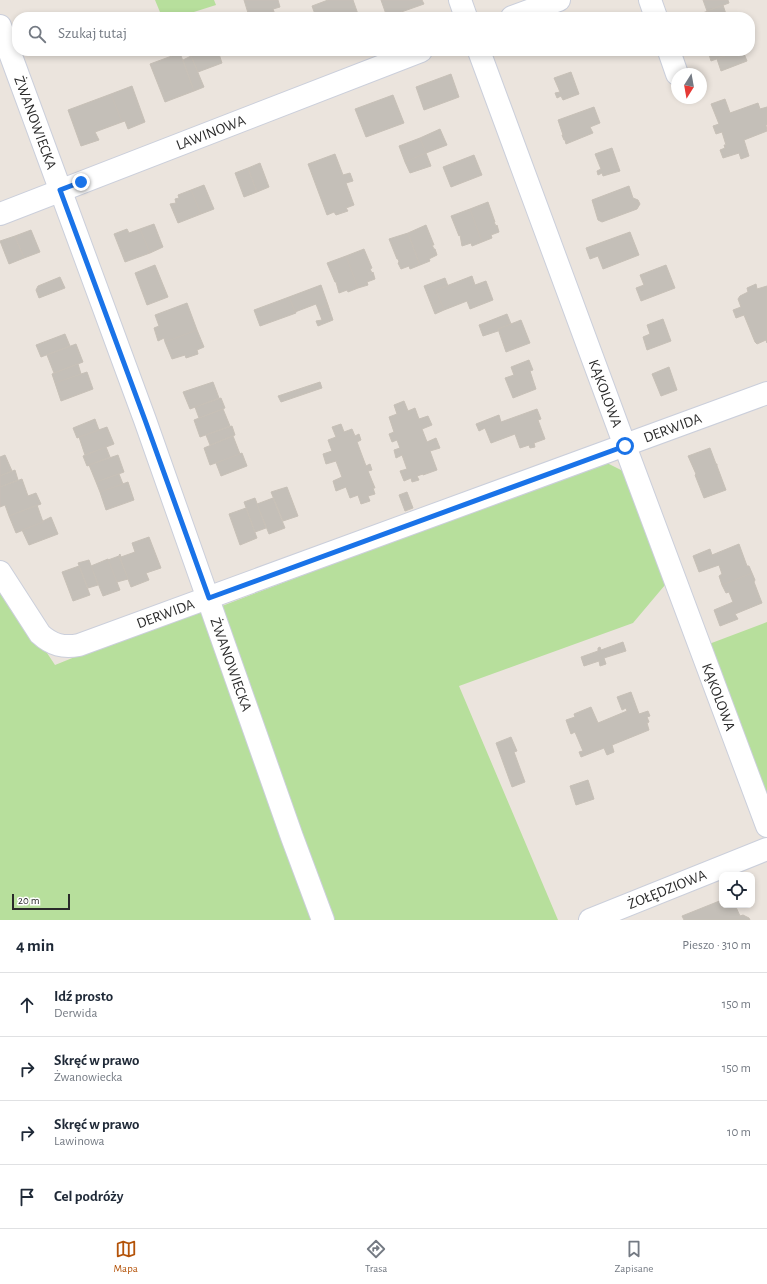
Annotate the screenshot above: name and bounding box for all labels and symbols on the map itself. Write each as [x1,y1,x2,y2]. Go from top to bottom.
north arrow [671,68,707,104]
street label: ŻWANOWIECKA [12,73,60,172]
street label: LAWINOWA [174,112,248,153]
route end [72,173,90,191]
street label: KĄKOLOWA [586,357,625,430]
street label: DERWIDA [641,410,704,445]
route start [616,437,634,455]
street label: DERWIDA [134,596,197,631]
street label: ŻWANOWIECKA [208,615,255,713]
street label: KĄKOLOWA [699,661,738,733]
street label: ŻOŁĘDZIOWA [625,866,709,912]
scale bar [12,892,70,911]

